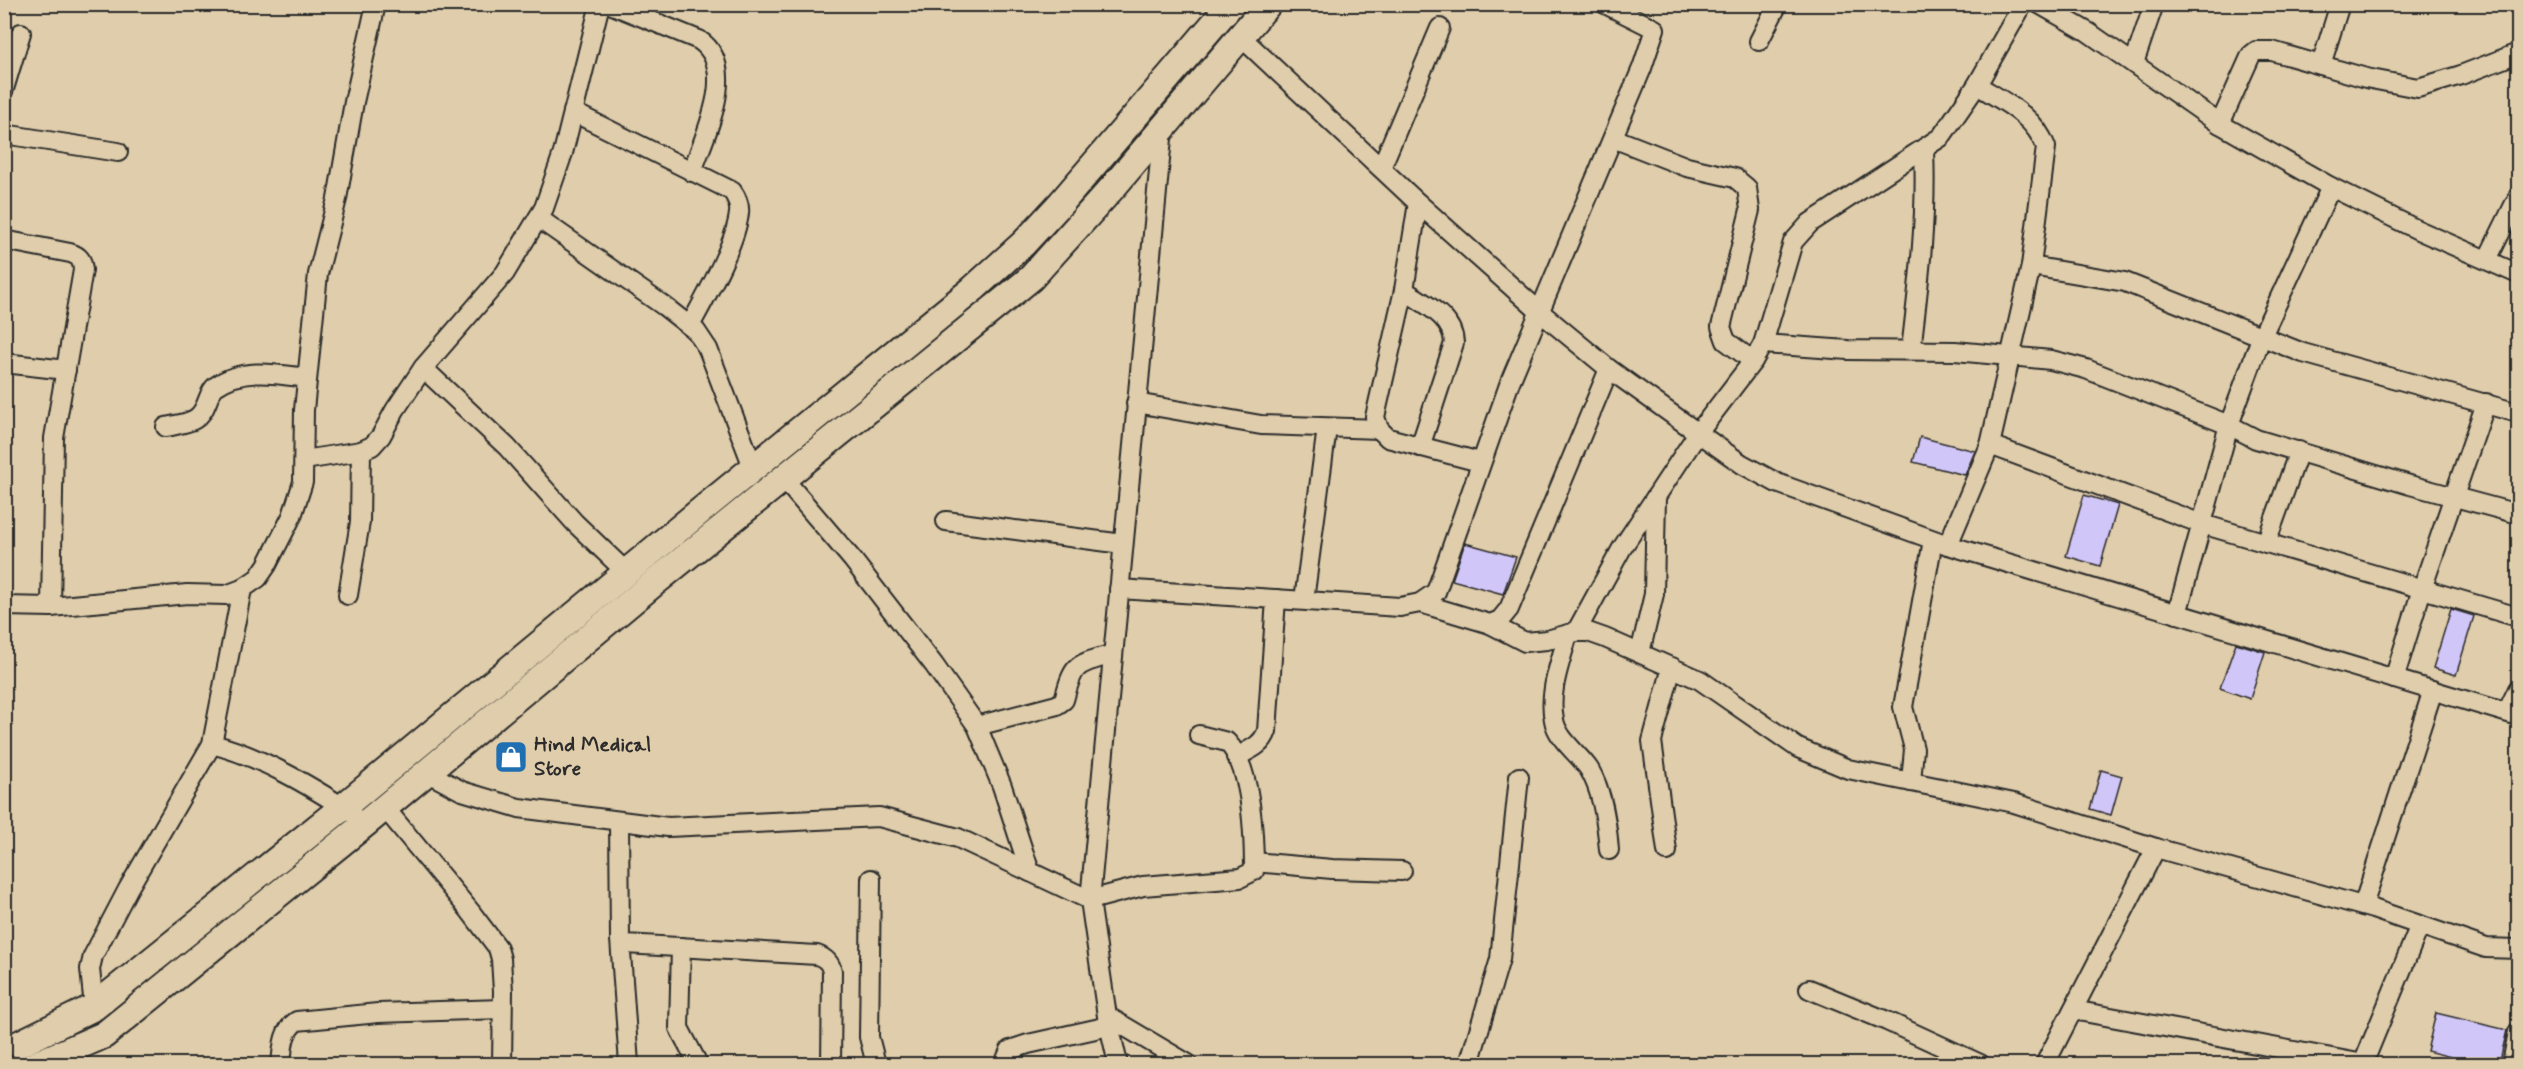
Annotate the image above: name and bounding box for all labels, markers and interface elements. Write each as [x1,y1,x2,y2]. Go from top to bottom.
place label: Hind Medical Store [534,731,651,783]
shop icon: Hind Medical Store [493,739,529,775]

